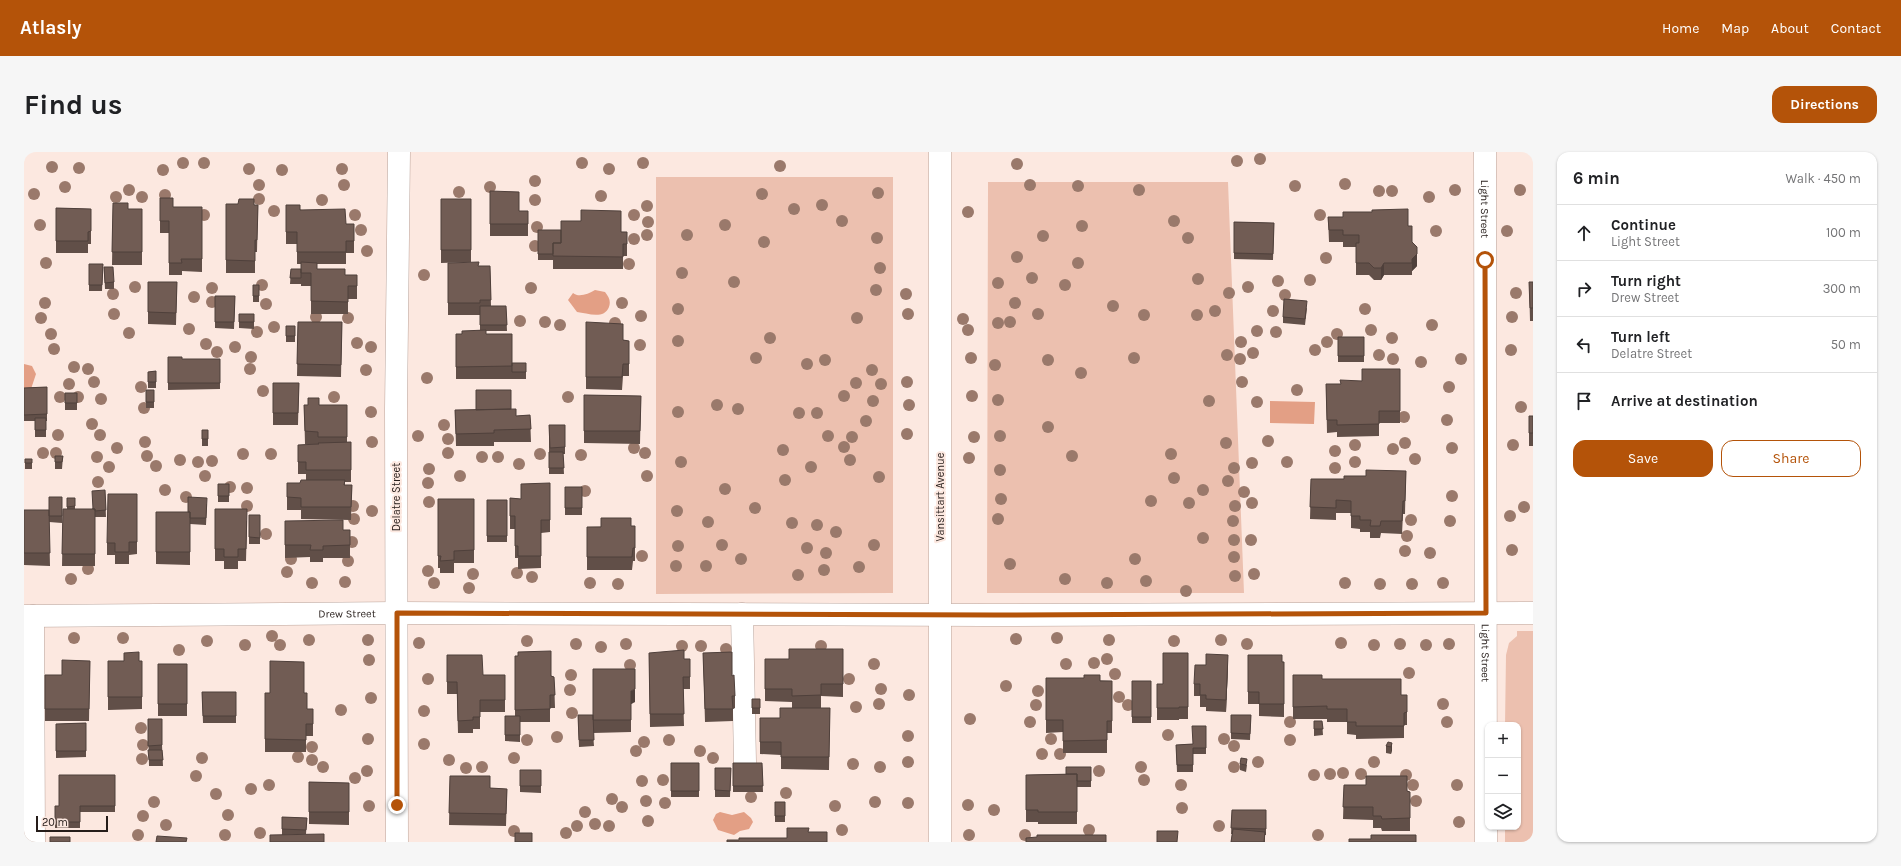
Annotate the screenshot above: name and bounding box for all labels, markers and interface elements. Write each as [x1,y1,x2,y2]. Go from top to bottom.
text: Atlasly [20,17,82,39]
text: Home [1662,20,1699,37]
text: Map [1721,20,1749,37]
text: About [1771,20,1809,37]
text: Contact [1831,20,1881,37]
button: Directions [1772,86,1877,123]
text: Find us [24,88,123,121]
text: 6 min [1573,168,1620,188]
text: Walk · 450 m [1786,171,1861,186]
street label: Light Street [1479,180,1492,238]
text: Continue [1611,216,1676,234]
icon: ahead [1573,222,1595,244]
text: 100 m [1826,225,1861,240]
text: Light Street [1611,234,1680,249]
route start [1476,251,1494,269]
text: Turn right [1611,272,1681,290]
icon: right [1573,278,1595,300]
text: 300 m [1823,281,1861,296]
text: Drew Street [1611,290,1679,305]
text: Turn left [1611,328,1670,346]
icon: left [1573,334,1595,356]
text: 50 m [1831,337,1861,352]
text: Delatre Street [1611,346,1692,361]
icon: arrive [1573,390,1595,412]
text: Arrive at destination [1611,392,1758,410]
button: Save [1573,440,1713,477]
button: Share [1721,440,1861,477]
street label: Vansittart Avenue [934,452,947,541]
street label: Delatre Street [390,463,403,531]
street label: Drew Street [318,607,376,620]
street label: Light Street [1479,624,1492,682]
map controls [1485,722,1521,830]
button: + [1485,722,1521,758]
button: − [1485,758,1521,794]
button: layers [1485,794,1521,830]
route end [388,796,406,814]
scale bar [36,814,108,833]
text: 20 m [42,816,68,829]

